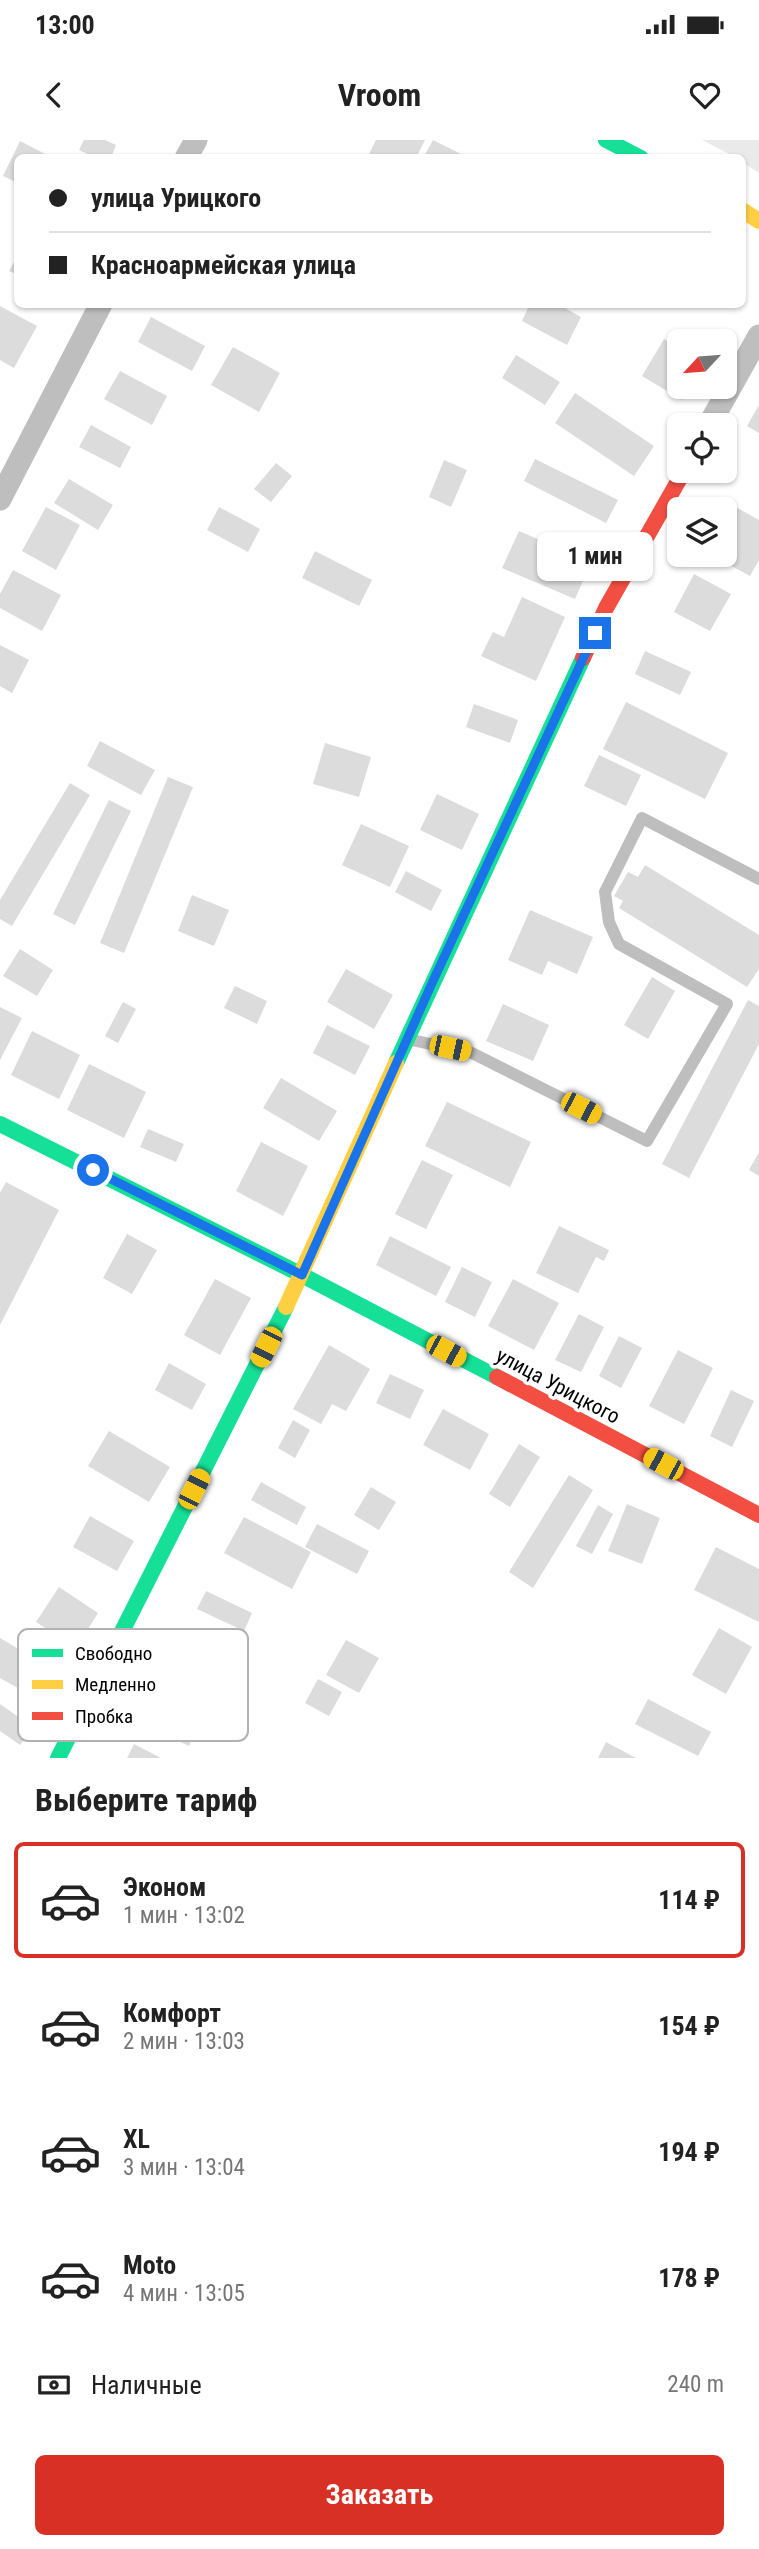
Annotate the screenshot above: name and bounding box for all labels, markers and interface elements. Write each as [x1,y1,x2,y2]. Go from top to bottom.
text: 13:00 [35,10,95,40]
icon: back [35,76,73,114]
text: Vroom [338,76,421,114]
icon: heart [686,76,724,114]
text: улица Урицкого [91,183,261,213]
text: Красноармейская улица [91,250,356,280]
north arrow [667,329,737,399]
map controls [667,329,737,567]
button: locate [667,413,737,483]
button: layers [667,497,737,567]
callout: 1 мин [537,532,653,580]
text: 1 мин [567,543,623,570]
route end [579,617,611,649]
car [428,1033,473,1063]
car [558,1089,605,1127]
route start [77,1154,109,1186]
car [248,1324,285,1370]
car [423,1332,470,1370]
street label: улица Урицкого [492,1343,624,1429]
car [640,1445,687,1483]
car [176,1466,213,1512]
legend [18,1629,248,1741]
text: Свободно [75,1642,152,1665]
text: Медленно [75,1673,156,1696]
text: Пробка [75,1705,133,1728]
text: Выберите тариф [35,1781,257,1819]
icon: car [39,1869,102,1932]
text: Эконом [123,1872,206,1902]
text: 114 ₽ [658,1885,720,1915]
text: 1 мин · 13:02 [123,1902,245,1929]
icon: car [39,1995,102,2058]
text: Комфорт [123,1998,221,2028]
text: 154 ₽ [658,2011,720,2041]
text: 2 мин · 13:03 [123,2028,245,2055]
icon: car [39,2121,102,2184]
text: XL [123,2124,150,2154]
text: 194 ₽ [658,2137,720,2167]
text: 3 мин · 13:04 [123,2154,245,2181]
icon: car [39,2247,102,2310]
text: Moto [123,2250,176,2280]
text: 178 ₽ [658,2263,720,2293]
text: 4 мин · 13:05 [123,2280,245,2307]
icon: cash [35,2366,73,2404]
text: Наличные [91,2370,202,2400]
text: 240 m [667,2371,724,2398]
button: Заказать [35,2455,724,2535]

